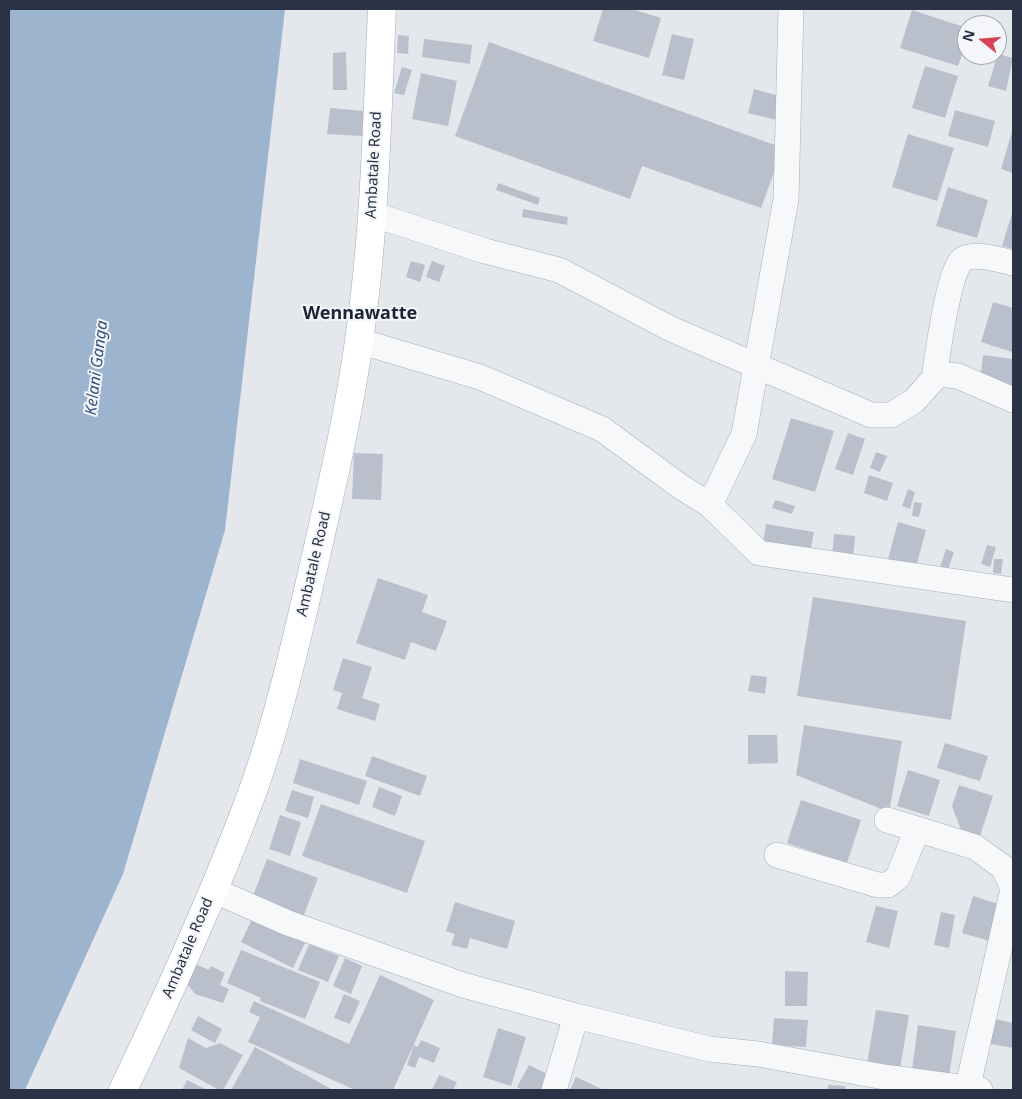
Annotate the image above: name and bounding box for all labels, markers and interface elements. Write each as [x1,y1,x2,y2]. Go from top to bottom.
north arrow [957,15,1007,65]
text: N [957,28,979,44]
street label: Ambatale Road [362,111,386,219]
district label: Wennawatte [303,303,417,325]
water label: Kelani Ganga [82,320,112,416]
street label: Ambatale Road [293,510,335,618]
street label: Ambatale Road [159,895,217,1001]

